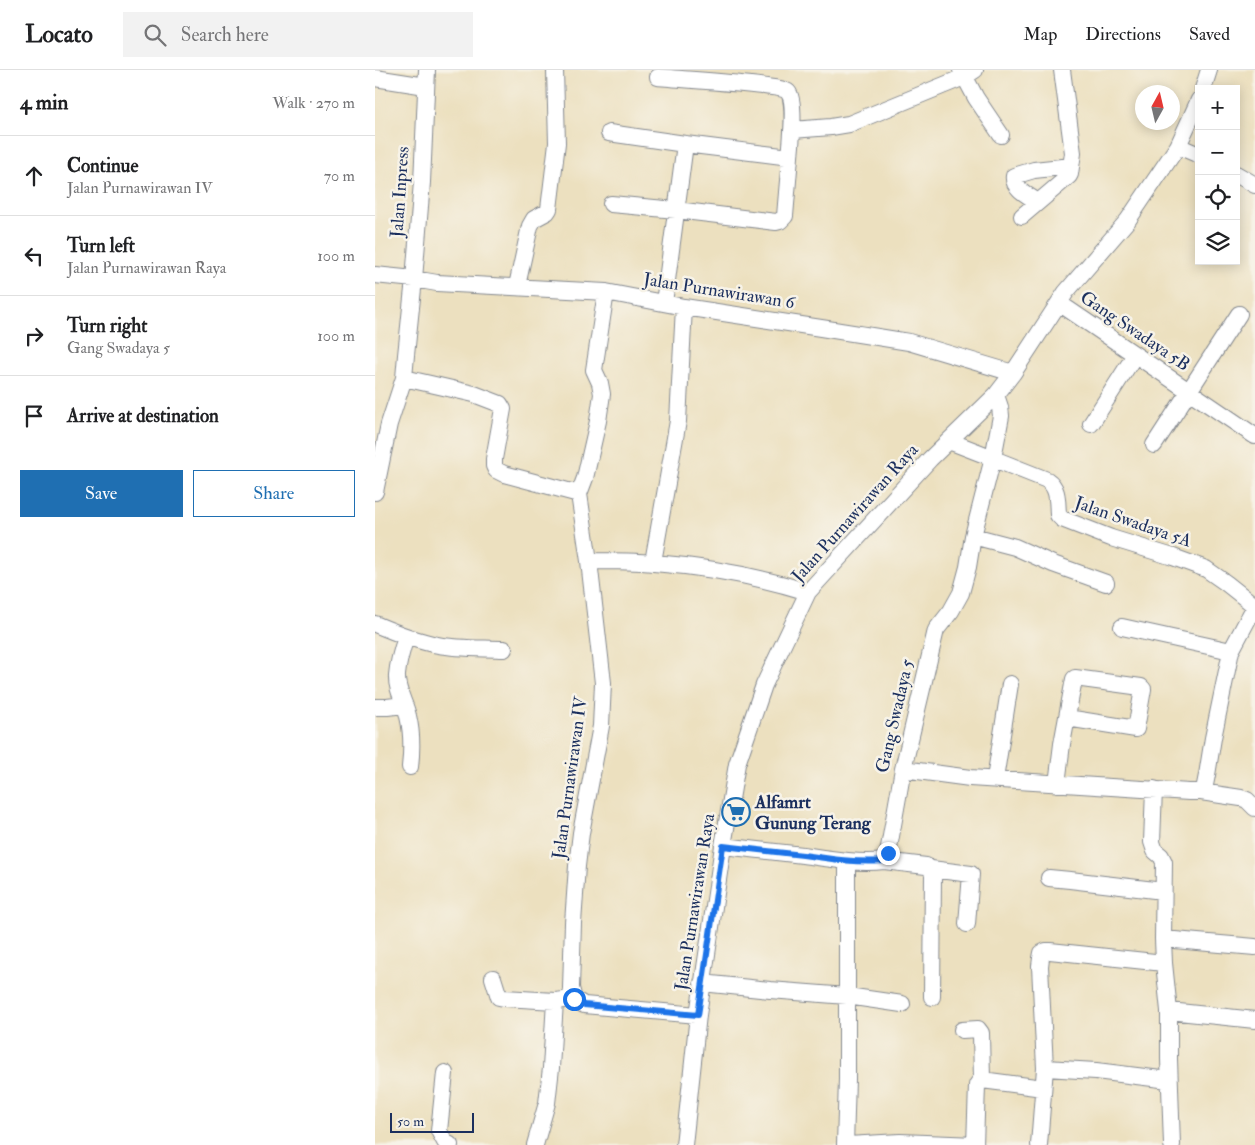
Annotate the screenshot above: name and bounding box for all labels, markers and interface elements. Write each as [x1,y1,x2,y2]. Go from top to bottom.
search box [123,12,473,57]
text: Locato [25,19,93,50]
icon: search [141,21,169,49]
text: Search here [181,23,269,47]
text: Map [1024,23,1057,46]
text: Directions [1085,23,1161,46]
text: Saved [1189,23,1230,46]
north arrow [1135,85,1180,130]
map controls [1195,85,1240,265]
button: + [1195,85,1240,130]
text: 4 min [20,89,68,116]
text: Walk · 270 m [273,93,355,113]
button: − [1195,130,1240,175]
street label: Jalan Inpress [385,146,415,239]
text: Continue [67,154,138,178]
icon: ahead [20,162,48,190]
text: 70 m [324,166,355,186]
button: locate [1195,175,1240,220]
text: Jalan Purnawirawan IV [67,178,213,198]
button: layers [1195,220,1240,265]
text: Turn left [67,234,135,258]
icon: left [20,242,48,270]
text: 100 m [317,246,355,266]
text: Jalan Purnawirawan Raya [67,258,226,278]
street label: Jalan Purnawirawan 6 [641,268,797,314]
street label: Gang Swadaya 5B [1076,286,1194,376]
text: Turn right [67,314,147,338]
icon: right [20,322,48,350]
text: 100 m [317,326,355,346]
text: Gang Swadaya 5 [67,338,170,358]
icon: arrive [20,402,48,430]
text: Arrive at destination [67,404,219,428]
street label: Jalan Purnawirawan Raya [786,438,924,588]
button: Save [20,470,183,517]
button: Share [193,470,355,517]
street label: Jalan Swadaya 5A [1071,491,1195,553]
street label: Gang Swadaya 5 [871,657,919,775]
street label: Jalan Purnawirawan IV [547,694,593,862]
place label: Alfamrt Gunung Terang [754,791,872,835]
supermarket icon: Alfamrt Gunung Terang [721,797,751,827]
street label: Jalan Purnawirawan Raya [669,811,720,993]
route end [877,842,900,865]
route start [563,988,586,1011]
scale bar [390,1110,474,1133]
text: 50 m [397,1113,424,1130]

